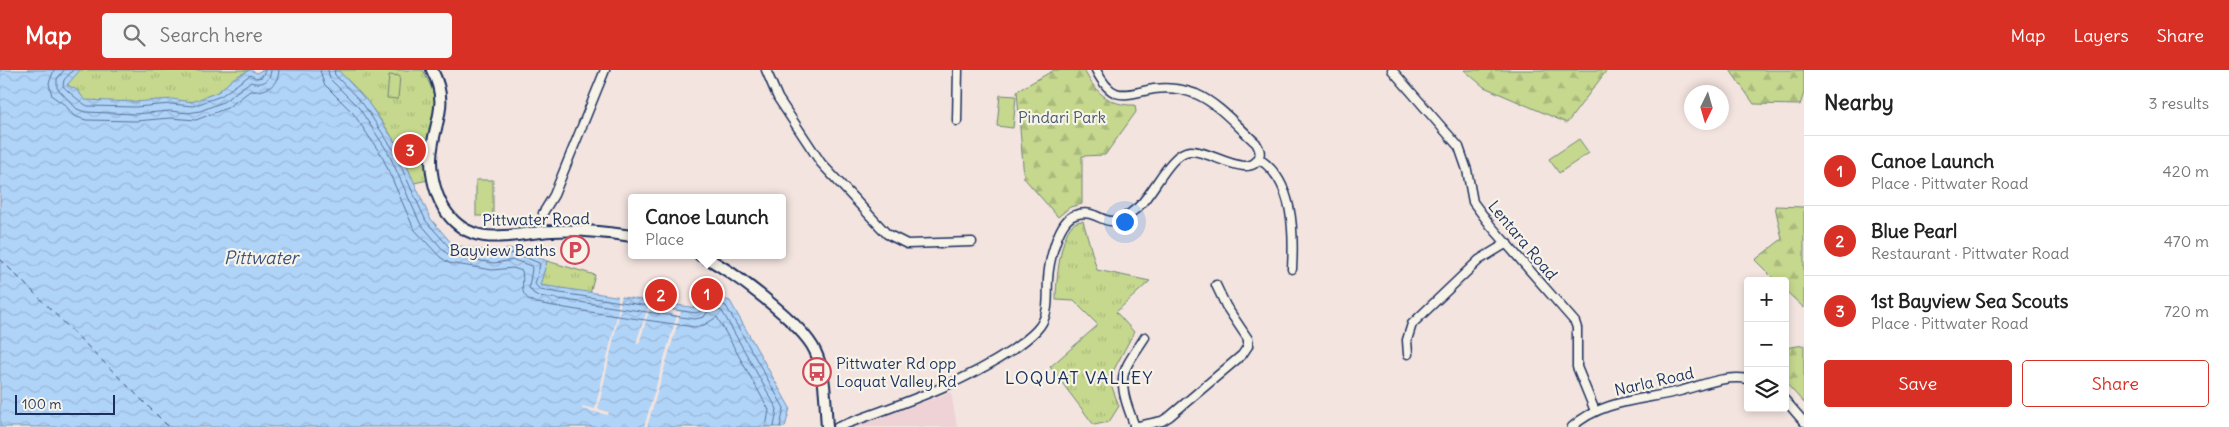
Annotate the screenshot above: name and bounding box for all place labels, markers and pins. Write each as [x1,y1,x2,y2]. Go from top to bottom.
pin: 3 [394,131,426,169]
parking icon: Bayview Baths [560,235,590,265]
place label: Bayview Baths [450,240,556,260]
pin: 1 [691,275,723,313]
pin: 2 [645,276,677,314]
place label: Pittwater Rd opp Loquat Valley Rd [836,353,957,391]
bus stop icon: Pittwater Rd opp Loquat Valley Rd [802,357,832,387]

